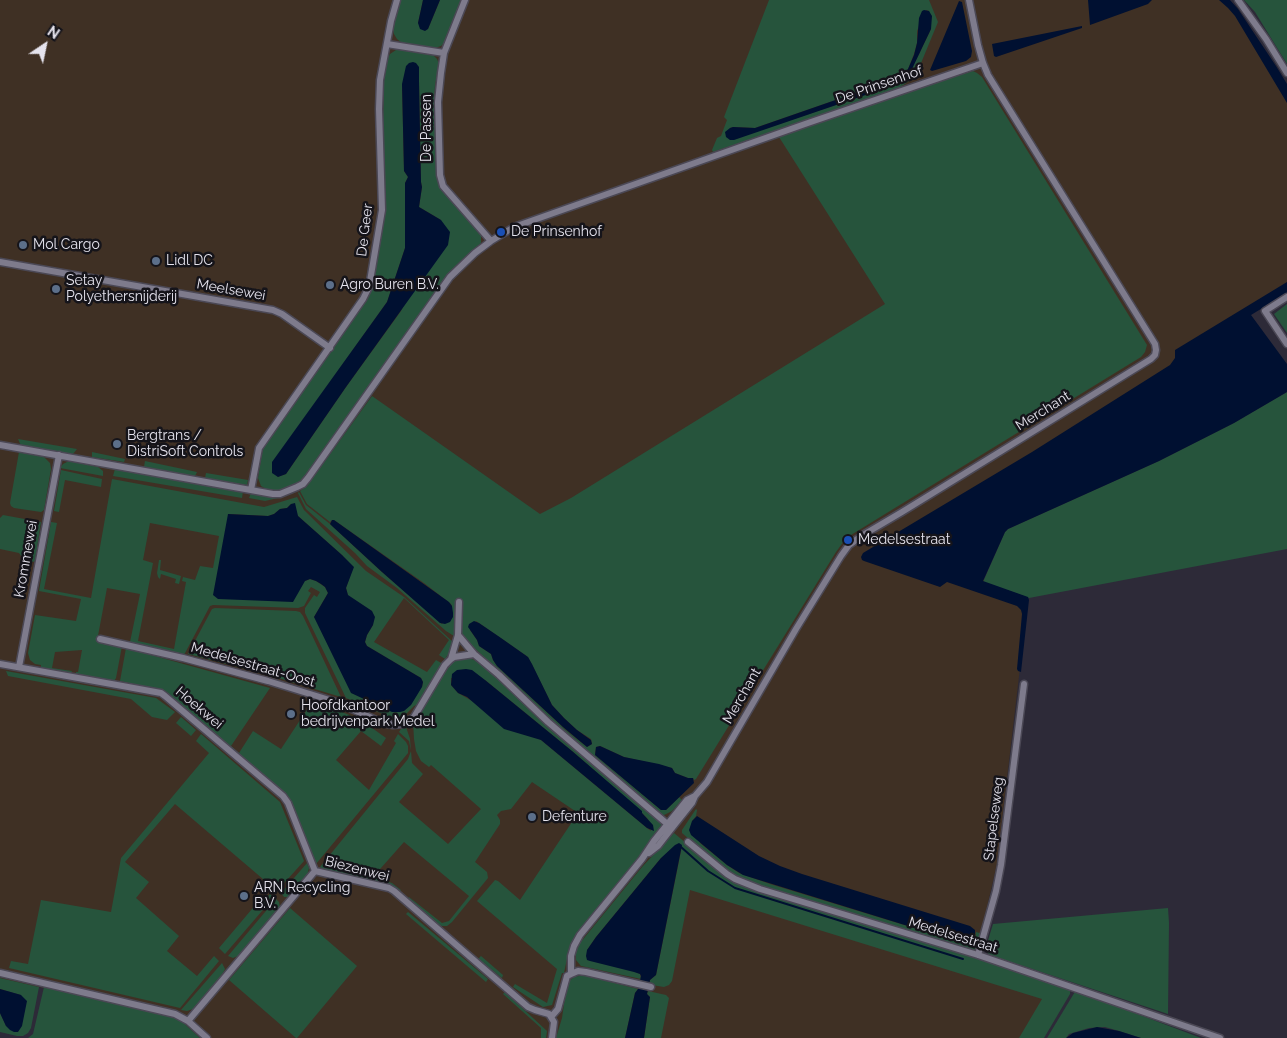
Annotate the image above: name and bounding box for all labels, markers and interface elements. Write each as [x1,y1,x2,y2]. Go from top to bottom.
north arrow [20,20,70,70]
text: N [44,23,62,42]
street label: De Prinsenhof [833,62,925,108]
street label: De Passen [419,94,435,162]
street label: De Geer [353,203,377,257]
place label: De Prinsenhof [511,224,602,240]
marker: De Prinsenhof [495,226,507,238]
place label: Mol Cargo [33,237,100,253]
marker: Mol Cargo [17,239,29,251]
place label: Lidl DC [166,253,213,269]
marker: Lidl DC [150,255,162,267]
place label: Setay Polyethersnijderij [66,273,177,306]
street label: Meelsewei [195,276,267,304]
place label: Agro Buren B.V. [340,277,439,293]
marker: Agro Buren B.V. [324,279,336,291]
marker: Setay Polyethersnijderij [50,283,62,295]
street label: Merchant [1013,388,1073,434]
place label: Bergtrans / DistriSoft Controls [127,428,243,461]
marker: Bergtrans / DistriSoft Controls [111,438,123,450]
street label: Krommewei [11,519,41,599]
place label: Medelsestraat [858,532,950,548]
marker: Medelsestraat [842,534,854,546]
street label: Medelsestraat-Oost [189,639,317,691]
street label: Merchant [719,665,765,727]
street label: Hoekwei [172,683,226,733]
place label: Hoofdkantoor bedrijvenpark Medel [301,698,435,730]
marker: Hoofdkantoor bedrijvenpark Medel [285,708,297,720]
street label: Stapelseweg [981,776,1007,862]
place label: Defenture [542,809,607,825]
marker: Defenture [526,811,538,823]
street label: Biezenwei [323,853,391,885]
place label: ARN Recycling B.V. [254,880,350,912]
marker: ARN Recycling B.V. [238,890,250,902]
street label: Medelsestraat [906,913,1000,957]

